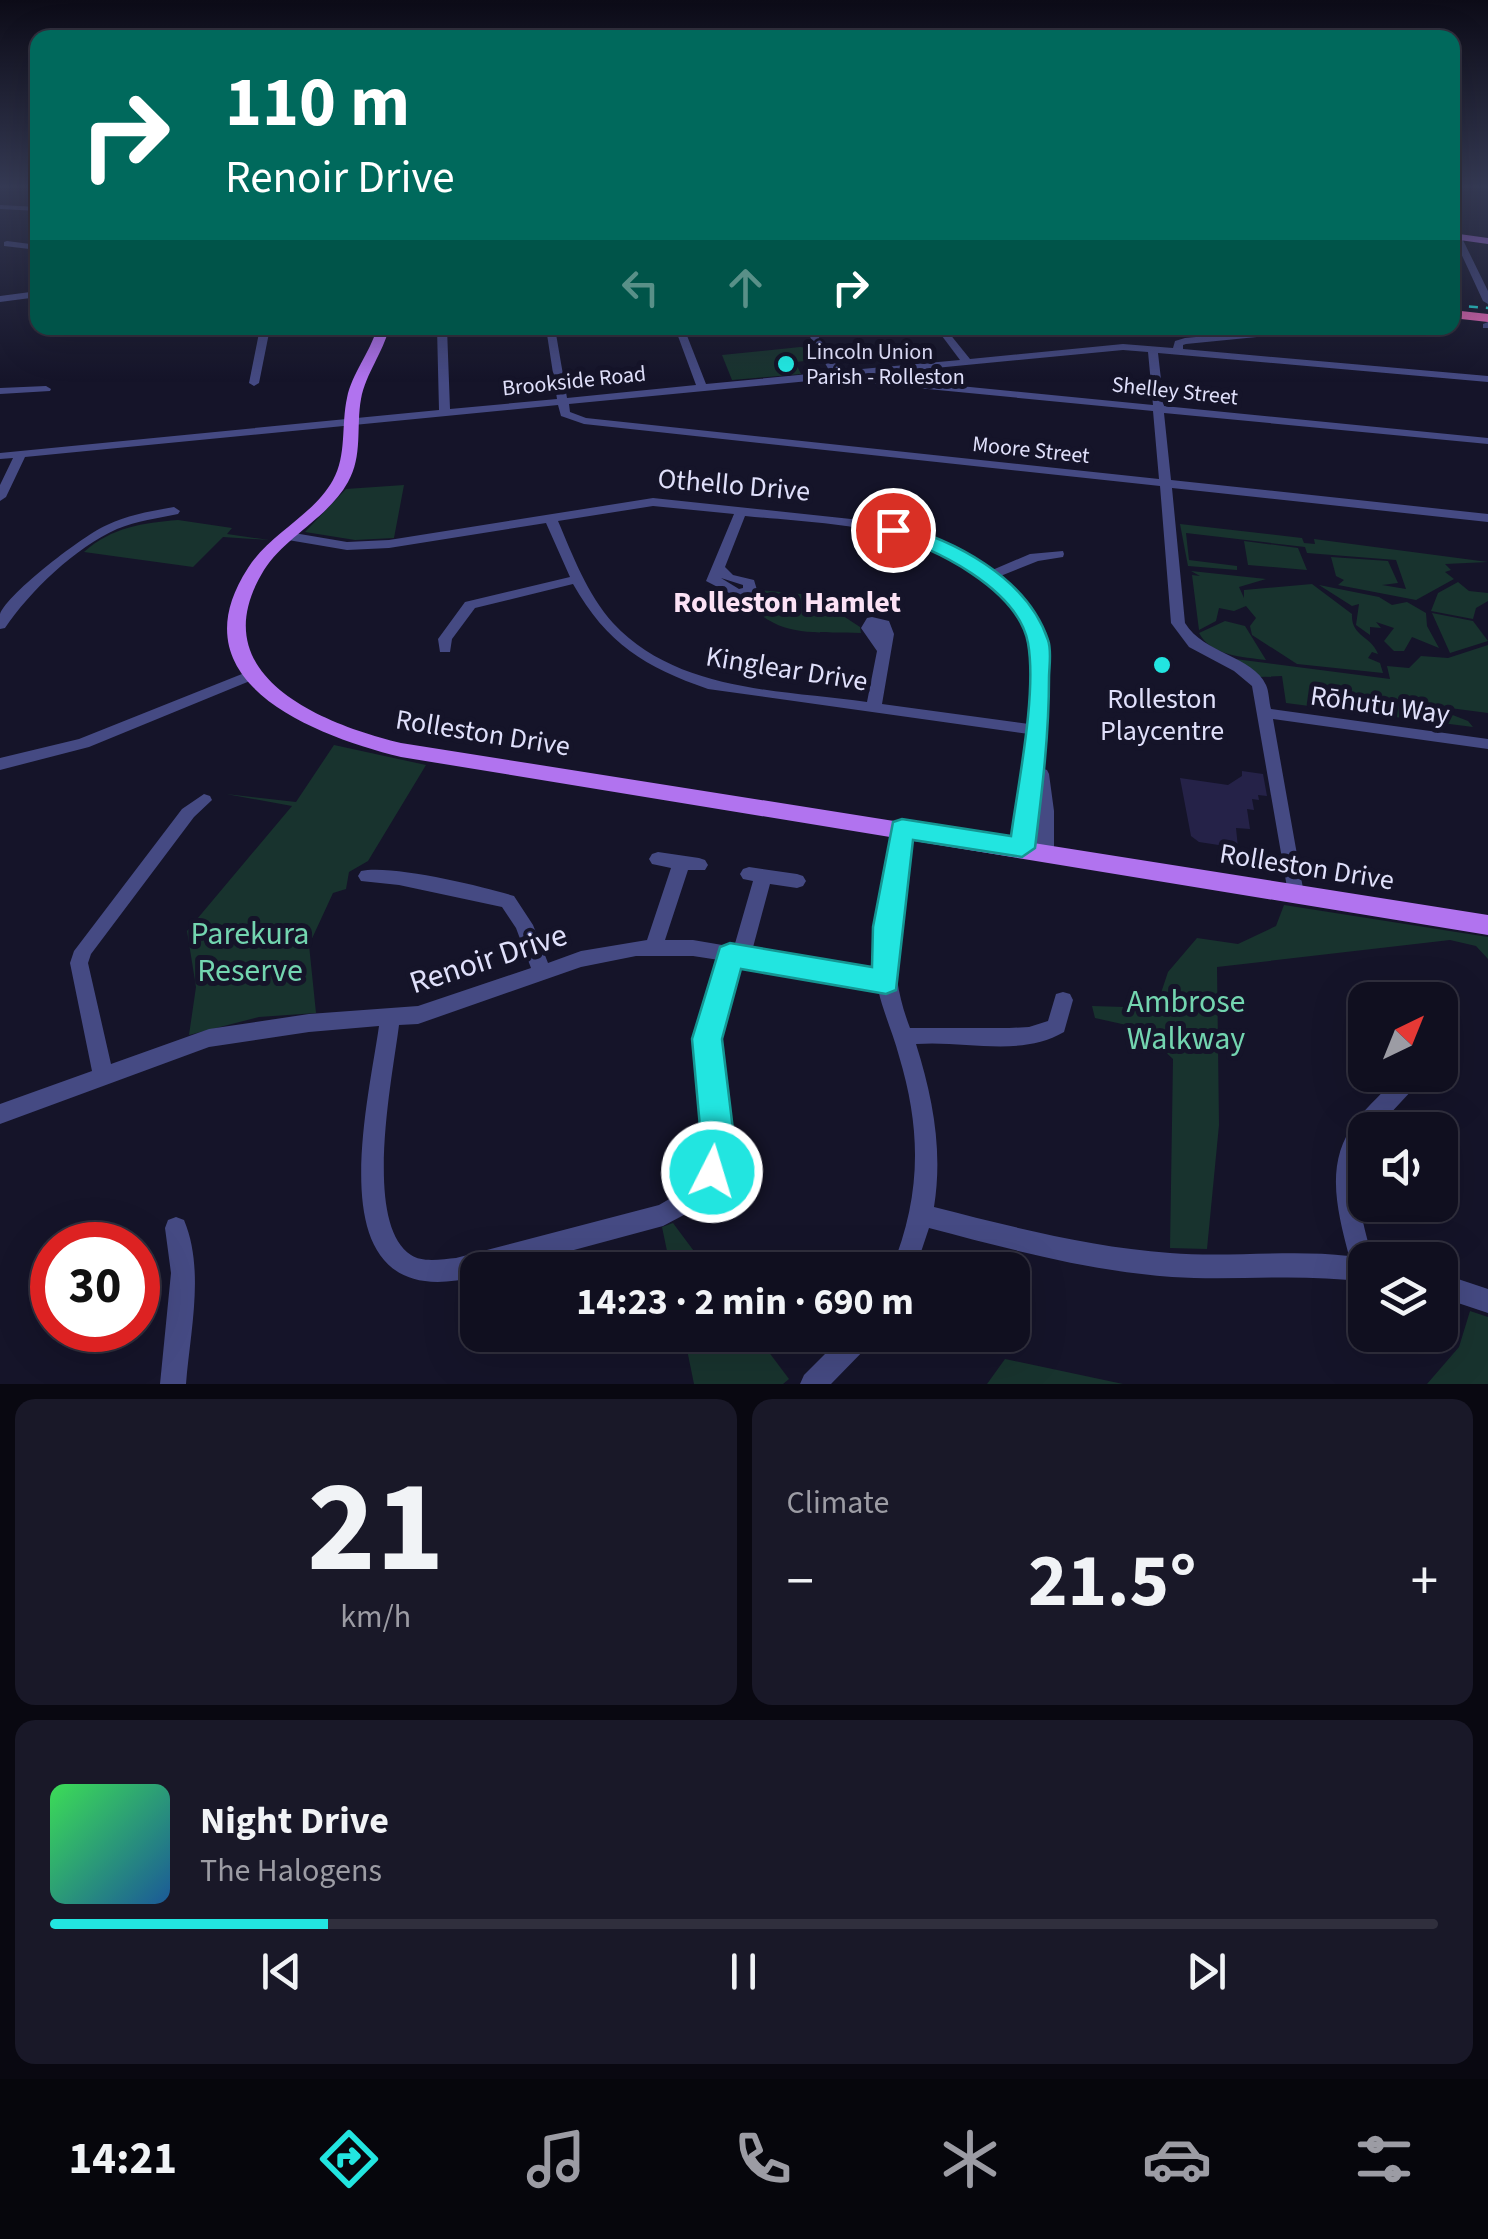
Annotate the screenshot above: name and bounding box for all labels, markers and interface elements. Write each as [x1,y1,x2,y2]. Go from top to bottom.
text: 110 m [225,53,410,153]
icon: right [60,70,190,200]
text: Renoir Drive [225,146,455,210]
icon: left [613,260,668,315]
icon: ahead [718,260,773,315]
icon: right [823,260,878,315]
place label: Lincoln Union Parish - Rolleston [806,336,965,393]
marker: Lincoln Union Parish - Rolleston [775,353,797,375]
street label: Brookside Road [501,358,648,404]
street label: Shelley Street [1110,368,1240,414]
street label: Moore Street [971,428,1092,472]
street label: Othello Drive [656,458,812,512]
pin [851,488,936,573]
icon: arrive [866,503,921,558]
district label: Rolleston Hamlet [673,581,901,624]
street label: Kinglear Drive [703,636,871,702]
marker: Rolleston Playcentre [1151,654,1173,676]
street label: Rōhutu Way [1308,675,1452,735]
place label: Rolleston Playcentre [1100,679,1224,751]
street label: Rolleston Drive [393,699,573,767]
street label: Rolleston Drive [1217,833,1397,901]
park label: Parekura Reserve [191,911,309,994]
street label: Renoir Drive [404,912,573,1006]
park label: Ambrose Walkway [1127,979,1245,1062]
north arrow [1348,982,1458,1092]
map controls [1348,982,1458,1352]
button: sound [1348,1112,1458,1222]
position arrow [660,1120,764,1224]
speed limit sign: 30 [30,1222,160,1352]
button: layers [1348,1242,1458,1352]
text: 14:23 · 2 min · 690 m [576,1275,914,1329]
text: 21 [307,1436,444,1621]
text: Climate [787,1480,889,1526]
text: 21.5° [1028,1528,1197,1635]
text: − [787,1543,814,1621]
text: + [1411,1543,1438,1621]
text: km/h [340,1594,411,1640]
text: Night Drive [200,1794,389,1848]
text: The Halogens [200,1848,382,1894]
icon: previous [254,1944,309,1999]
icon: pause [716,1944,771,1999]
icon: next [1179,1944,1234,1999]
icon: directions [314,2124,384,2194]
icon: music [521,2124,591,2194]
icon: phone [728,2124,798,2194]
icon: climate [935,2124,1005,2194]
icon: car [1142,2124,1212,2194]
icon: filters [1349,2124,1419,2194]
text: 14:21 [69,2127,177,2191]

